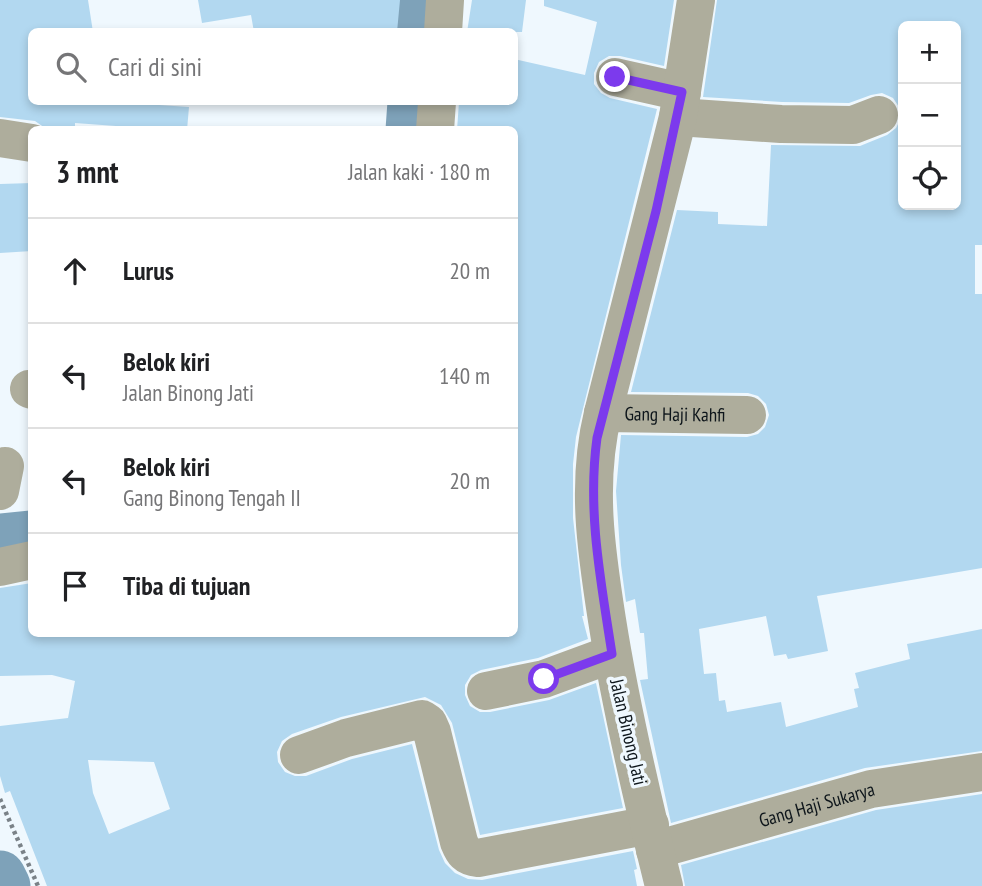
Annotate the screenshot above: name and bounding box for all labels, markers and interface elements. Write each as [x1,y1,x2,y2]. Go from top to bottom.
map controls [898,21,961,210]
button: + [898,21,961,84]
search box [28,28,518,105]
icon: search [52,48,90,86]
text: Cari di sini [108,50,202,83]
route end [599,61,630,92]
button: − [898,84,961,147]
button: locate [898,147,961,210]
text: 3 mnt [56,152,119,191]
text: Jalan kaki · 180 m [348,157,490,186]
icon: ahead [56,252,94,290]
text: Lurus [123,254,174,287]
text: 20 m [449,256,490,285]
text: Belok kiri [123,345,210,378]
icon: left [56,357,94,395]
text: 140 m [439,361,490,390]
text: Jalan Binong Jati [123,378,254,407]
street label: Gang Haji Kahfi [624,401,726,427]
text: Belok kiri [123,450,210,483]
icon: left [56,462,94,500]
text: 20 m [449,466,490,495]
text: Gang Binong Tengah II [123,483,301,512]
icon: arrive [56,567,94,605]
text: Tiba di tujuan [123,569,251,602]
route start [528,663,559,694]
street label: Jalan Binong Jati [605,676,653,787]
street label: Gang Haji Sukarya [756,777,877,832]

